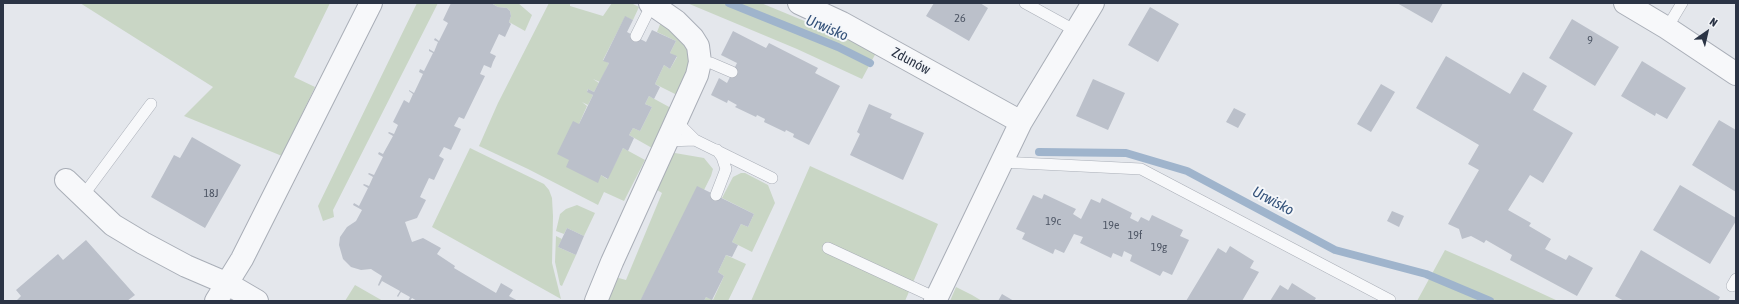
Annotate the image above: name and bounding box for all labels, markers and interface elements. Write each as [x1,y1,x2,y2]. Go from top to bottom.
water label: Urwisko [803,11,851,45]
house number: 26 [954,11,966,25]
north arrow [1687,12,1727,52]
text: N [1708,15,1720,29]
house number: 9 [1587,33,1593,47]
street label: Zdunów [889,44,933,78]
water label: Urwisko [1249,183,1297,219]
house number: 18J [203,186,219,200]
house number: 19c [1045,214,1061,228]
house number: 19e [1103,218,1119,232]
house number: 19f [1128,228,1142,242]
house number: 19g [1151,240,1167,254]

